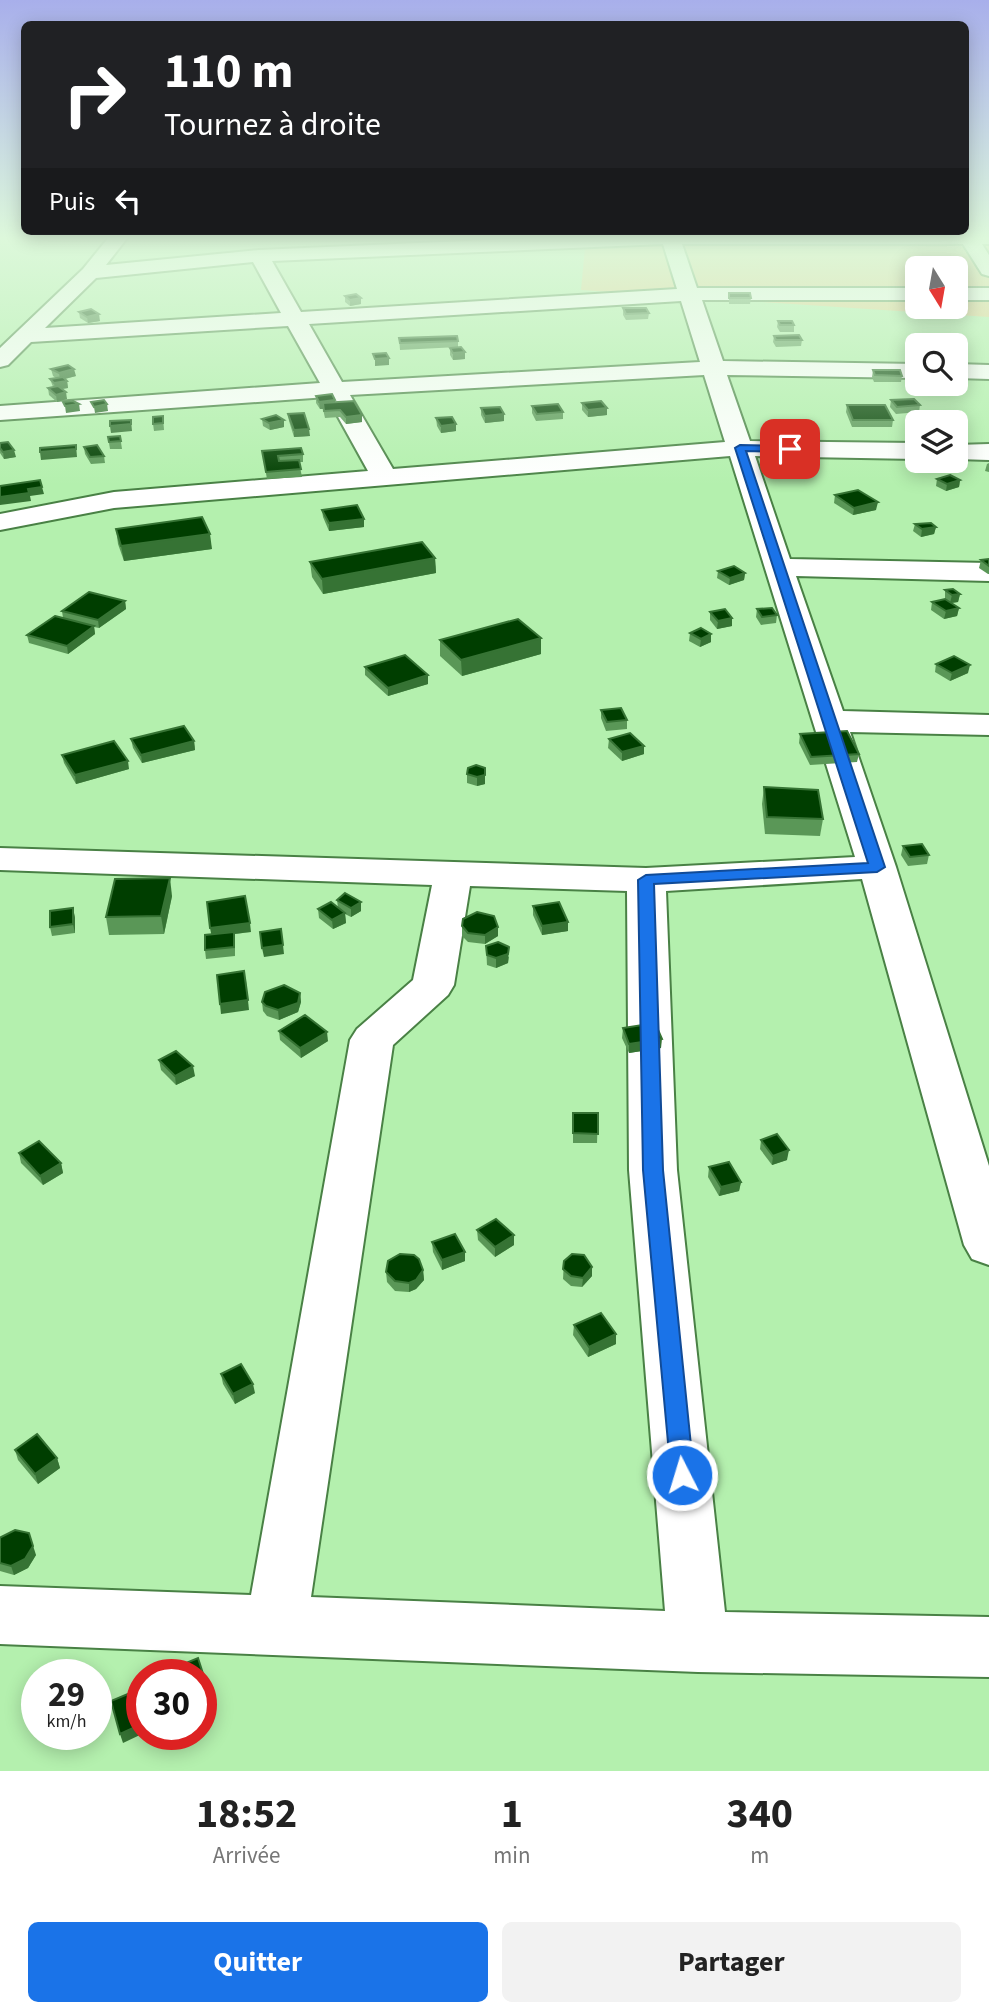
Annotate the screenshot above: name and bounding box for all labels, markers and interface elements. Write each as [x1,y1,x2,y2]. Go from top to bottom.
text: 110 m [164,37,293,107]
icon: right [49,49,140,140]
text: Tournez à droite [164,102,381,148]
icon: left [109,182,147,220]
text: Puis [49,183,95,220]
north arrow [905,256,968,318]
map controls [905,256,968,473]
button: search [905,333,968,396]
button: layers [905,410,968,473]
pin [760,419,820,479]
icon: arrive [771,430,809,468]
position arrow [645,1438,719,1512]
speed limit sign: 30 [126,1659,217,1750]
text: 29 [48,1670,85,1720]
text: km/h [47,1709,86,1734]
text: 18:52 [196,1784,297,1844]
text: 1 [501,1784,523,1844]
text: 340 [726,1784,793,1844]
text: Arrivée [213,1839,280,1872]
text: min [493,1839,531,1872]
text: m [750,1839,769,1872]
button: Quitter [28,1922,488,2002]
button: Partager [502,1922,961,2002]

